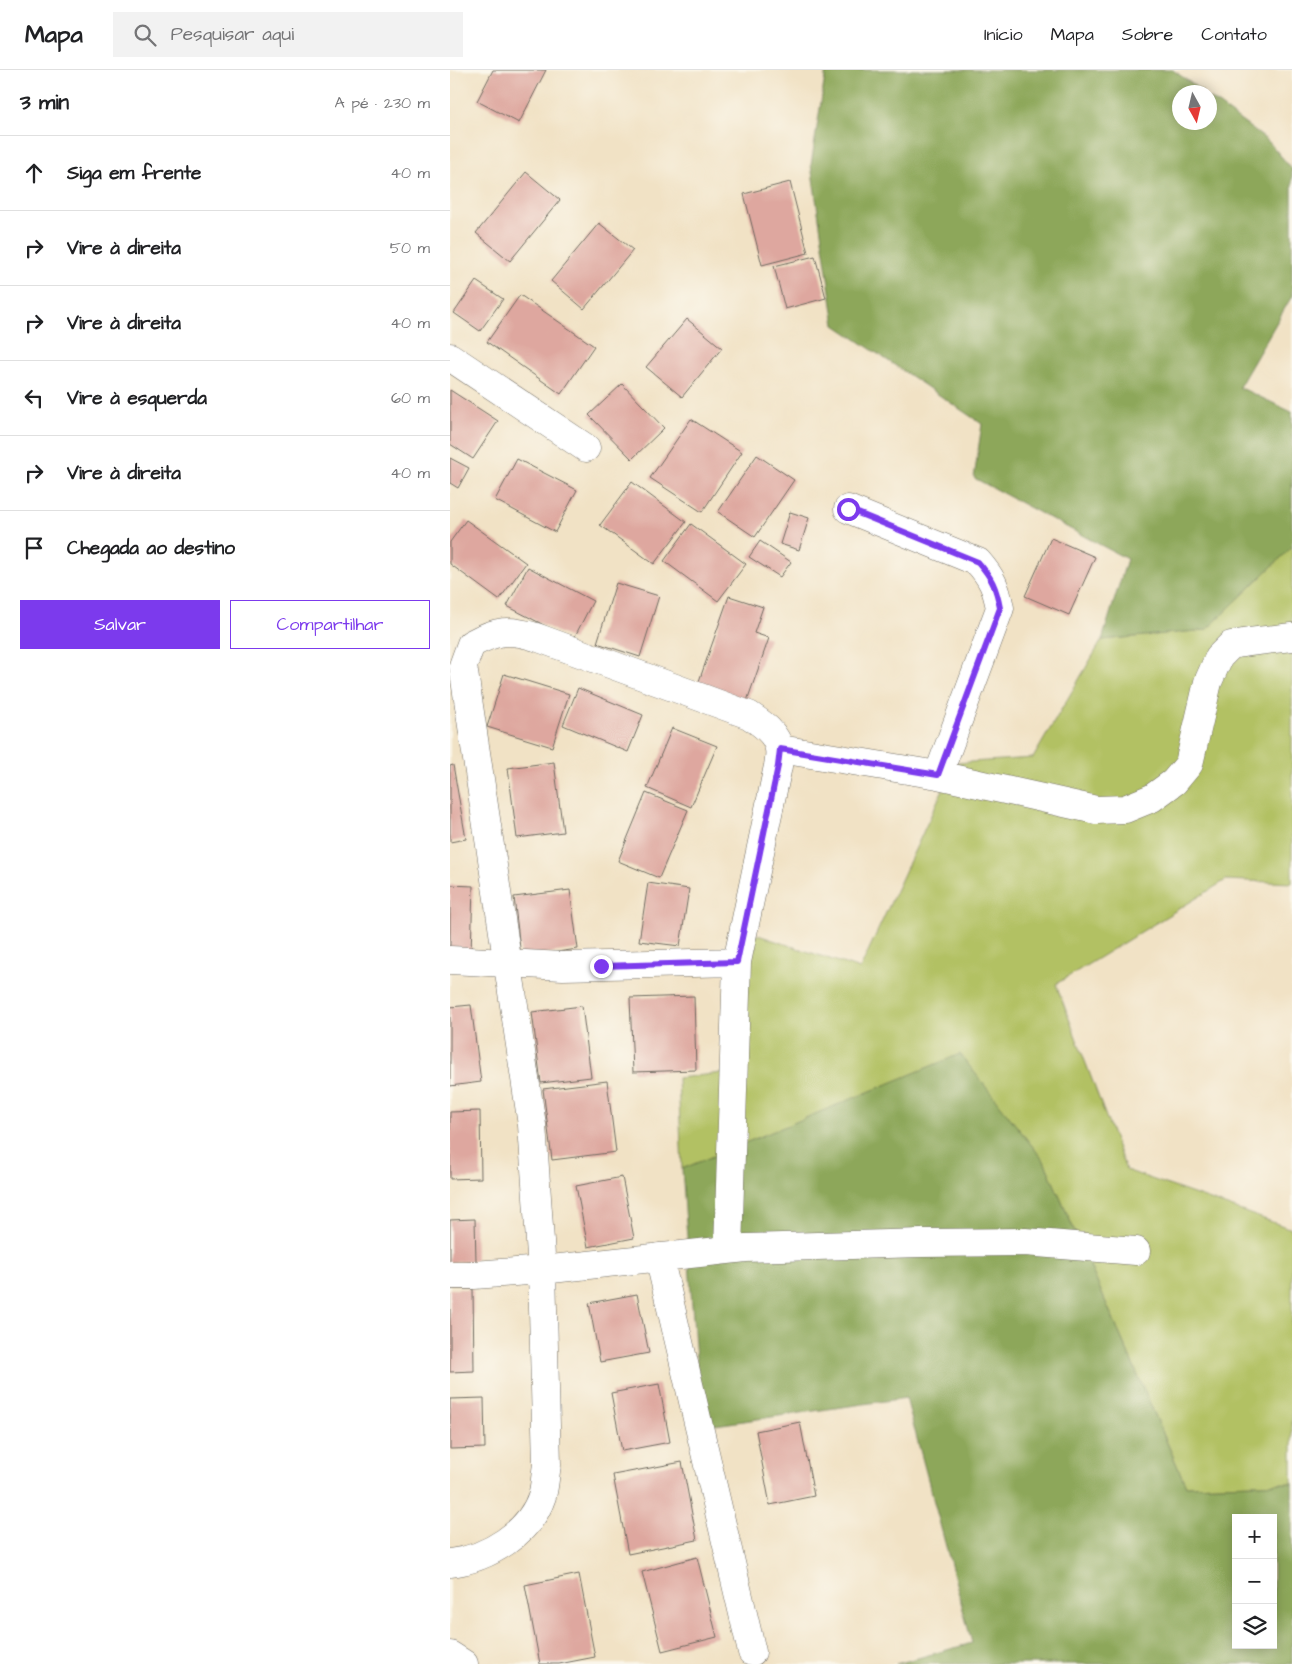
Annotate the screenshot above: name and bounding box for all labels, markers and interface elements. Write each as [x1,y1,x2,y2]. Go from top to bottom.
search box [113,12,463,57]
text: Mapa [25,18,83,52]
icon: search [131,21,159,49]
text: Pesquisar aqui [171,21,294,48]
text: Início [984,22,1023,47]
text: Mapa [1051,22,1094,47]
text: Sobre [1122,22,1173,47]
text: Contato [1201,22,1267,47]
north arrow [1172,85,1217,130]
text: 3 min [20,88,69,117]
text: A pé · 230 m [334,92,430,114]
icon: ahead [20,159,48,187]
text: Siga em frente [67,160,201,187]
text: 40 m [390,162,430,184]
icon: right [20,234,48,262]
text: Vire à direita [67,235,181,262]
text: 50 m [390,237,430,259]
icon: right [20,309,48,337]
text: Vire à direita [67,310,181,337]
text: 40 m [390,312,430,334]
icon: left [20,384,48,412]
text: Vire à esquerda [67,385,207,412]
text: 60 m [391,387,430,409]
icon: right [20,459,48,487]
text: Vire à direita [67,460,181,487]
text: 40 m [390,462,430,484]
route start [837,498,860,521]
icon: arrive [20,534,48,562]
text: Chegada ao destino [67,535,235,562]
button: Salvar [20,600,220,649]
button: Compartilhar [230,600,430,649]
route end [590,955,613,978]
map controls [1232,1514,1277,1649]
button: + [1232,1514,1277,1559]
button: − [1232,1559,1277,1604]
button: layers [1232,1604,1277,1649]

